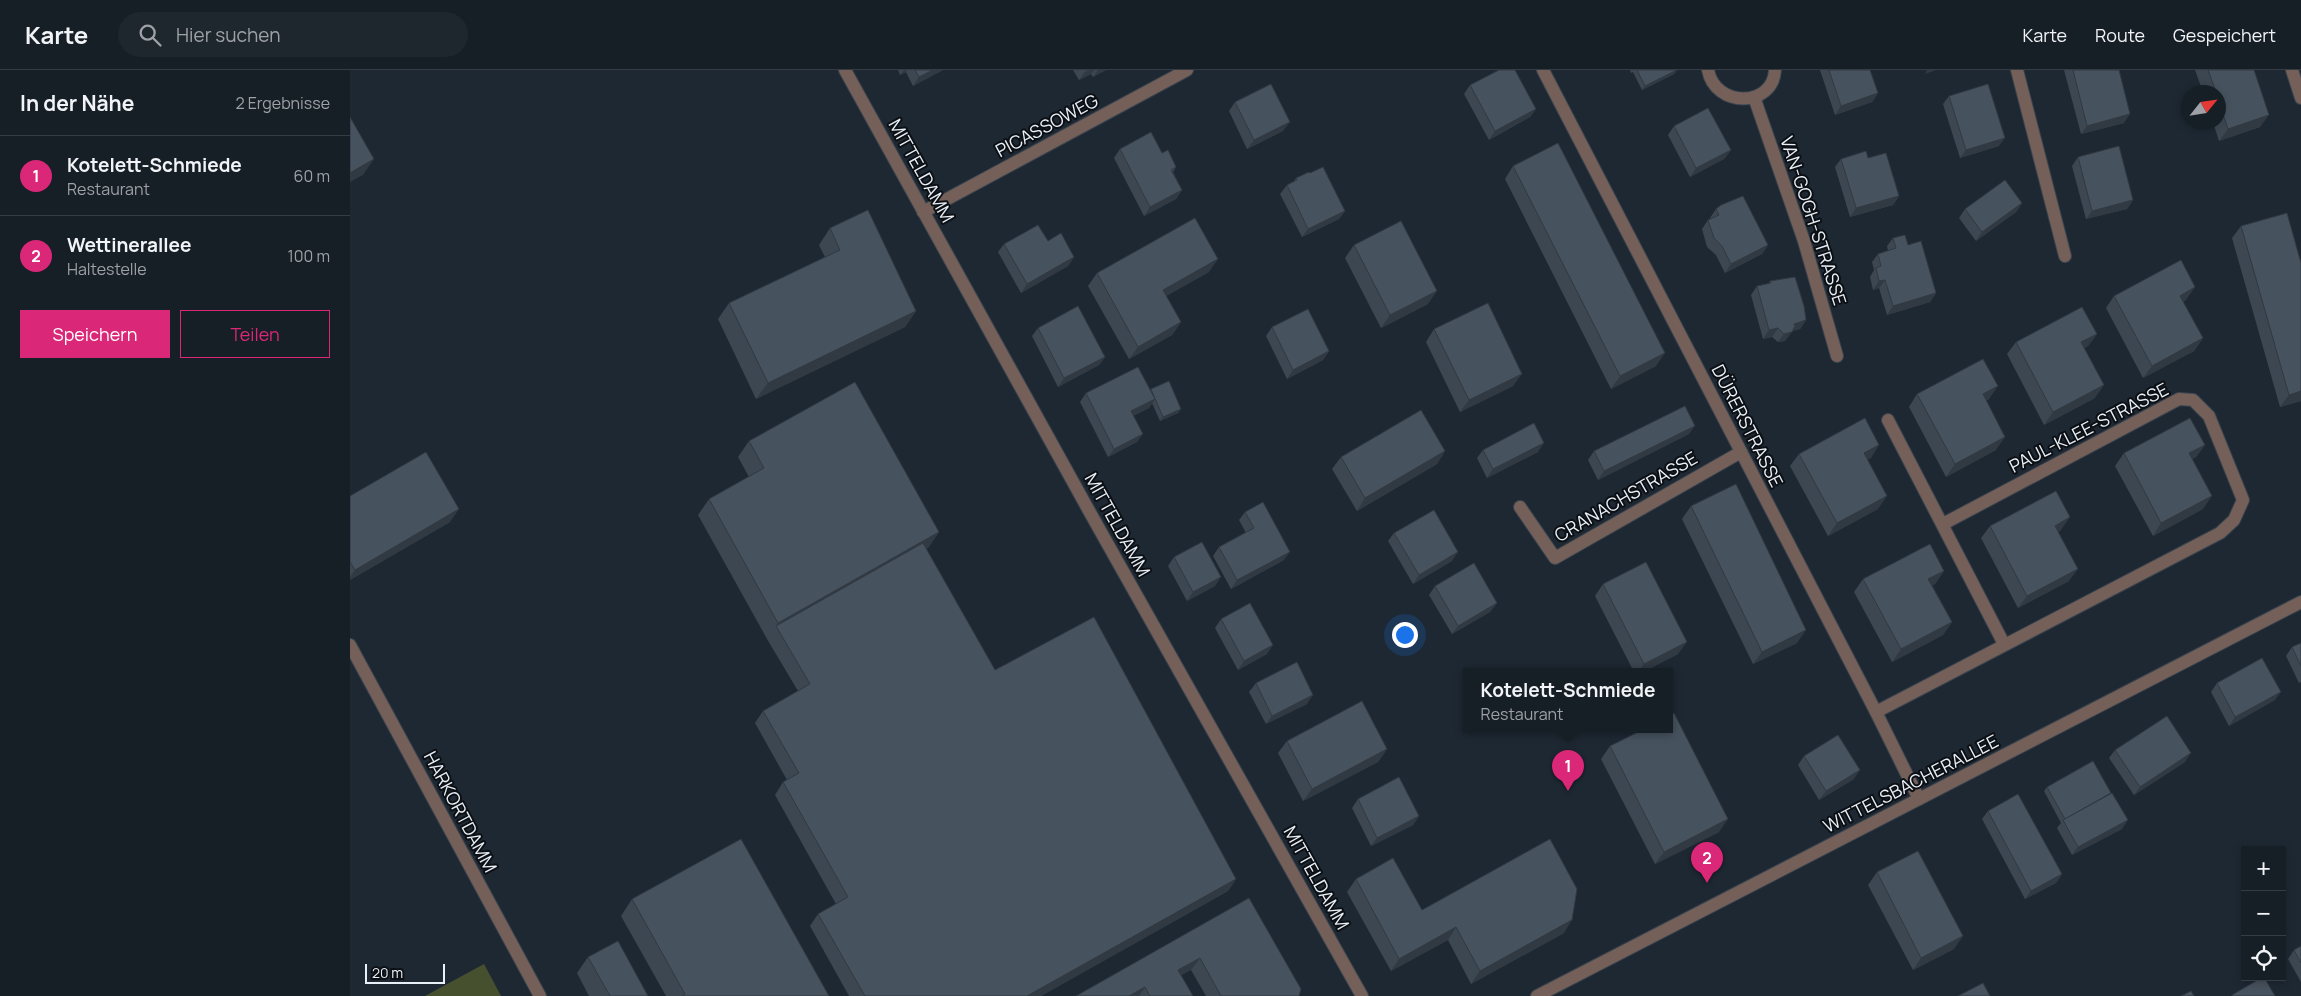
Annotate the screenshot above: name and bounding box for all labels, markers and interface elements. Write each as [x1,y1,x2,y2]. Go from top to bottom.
search box [118,12,468,57]
text: Karte [25,18,88,51]
icon: search [136,21,164,49]
text: Hier suchen [176,22,280,48]
text: Karte [2022,23,2067,47]
text: Route [2095,23,2145,47]
text: Gespeichert [2173,23,2276,47]
north arrow [2181,85,2226,130]
street label: PICASSOWEG [991,88,1102,162]
text: In der Nähe [20,89,134,117]
text: 2 Ergebnisse [235,92,330,114]
street label: MITTELDAMM [884,115,960,227]
street label: VAN-GOGH-STRASSE [1775,133,1853,308]
text: Kotelett-Schmiede [67,152,242,178]
text: 1 [32,165,40,187]
text: 60 m [294,165,330,187]
text: Restaurant [67,178,150,200]
text: Wettinerallee [67,232,191,258]
text: 2 [31,245,41,267]
text: 100 m [287,245,330,267]
text: Haltestelle [67,258,147,280]
button: Speichern [20,310,170,358]
button: Teilen [180,310,330,358]
street label: DÜRERSTRASSE [1707,360,1789,491]
street label: PAUL-KLEE-STRASSE [2005,377,2172,478]
street label: CRANACHSTRASSE [1550,445,1701,547]
street label: MITTELDAMM [1080,469,1156,581]
your location [1392,622,1418,648]
popup [1463,668,1673,733]
text: Kotelett-Schmiede [1481,677,1655,703]
text: Restaurant [1481,703,1563,725]
street label: WITTELSBACHERALLEE [1819,729,2002,838]
street label: HARKORTDAMM [419,747,503,876]
pin: 1 [1552,750,1584,791]
street label: MITTELDAMM [1279,822,1355,934]
pin: 2 [1691,842,1723,883]
map controls [2241,846,2286,981]
button: + [2241,846,2286,891]
button: − [2241,891,2286,936]
button: locate [2241,936,2286,981]
scale bar [365,961,445,984]
text: 20 m [372,963,403,982]

